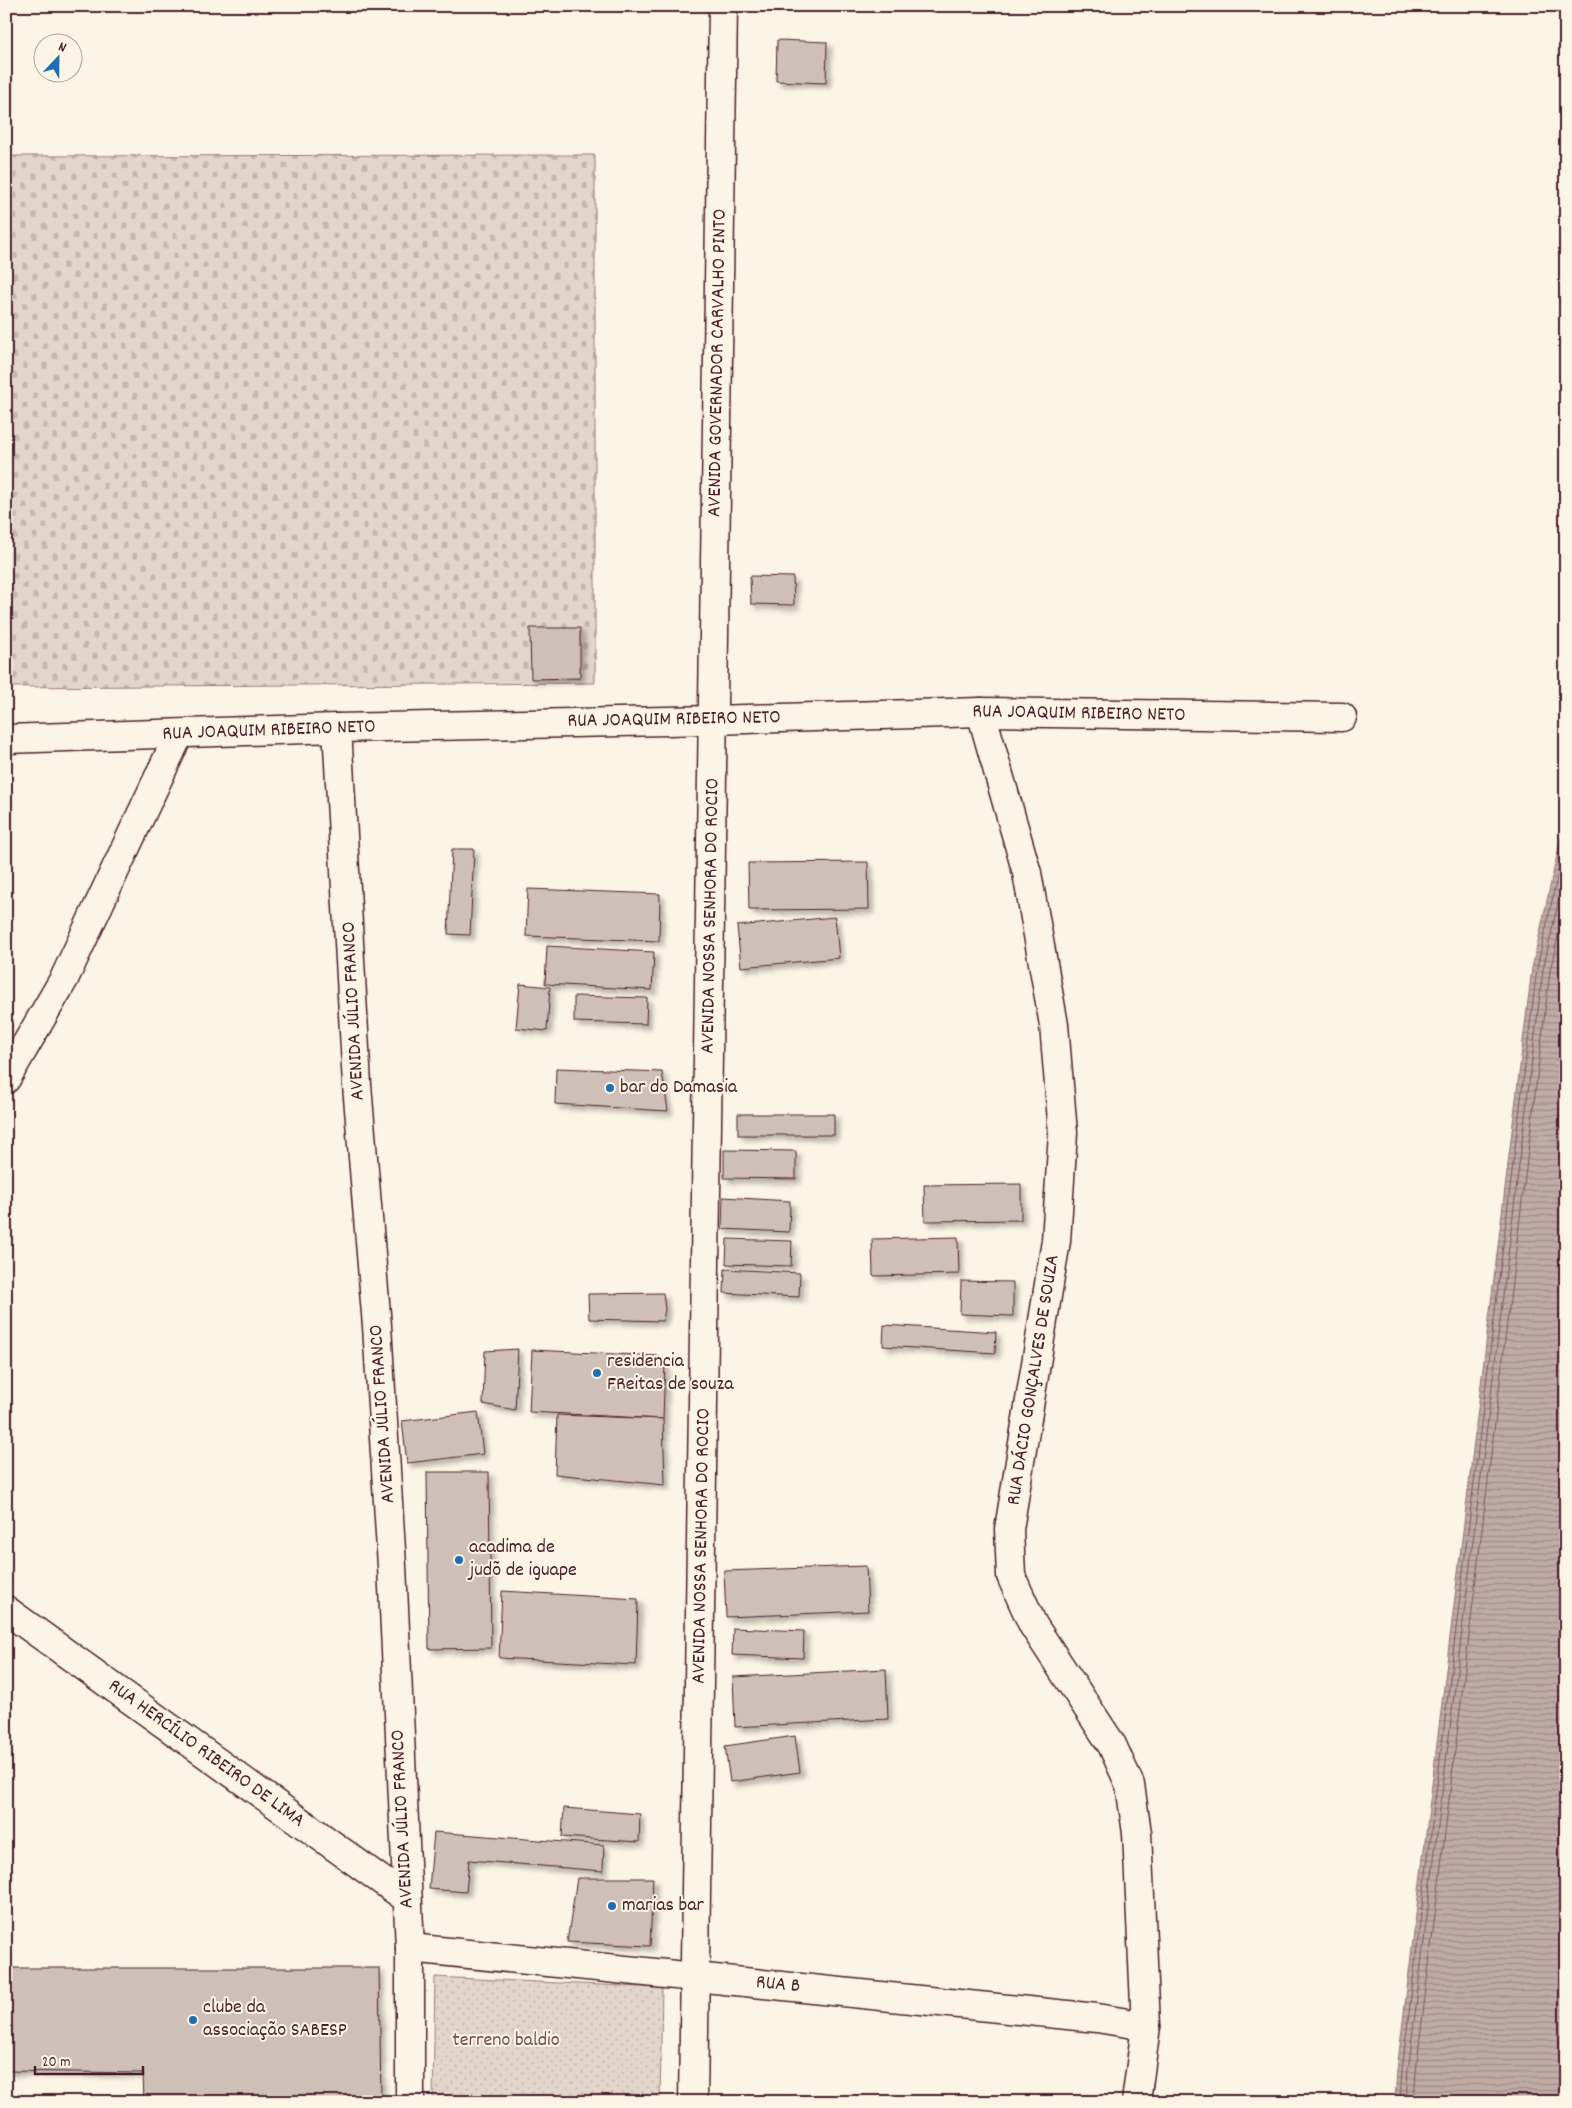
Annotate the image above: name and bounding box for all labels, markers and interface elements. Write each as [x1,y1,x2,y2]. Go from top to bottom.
north arrow [32,32,82,82]
text: N [55,37,69,58]
street label: AVENIDA GOVERNADOR CARVALHO PINTO [701,208,735,518]
street label: RUA JOAQUIM RIBEIRO NETO [972,698,1186,730]
street label: RUA JOAQUIM RIBEIRO NETO [567,704,781,736]
street label: RUA JOAQUIM RIBEIRO NETO [162,713,376,749]
street label: AVENIDA NOSSA SENHORA DO ROCIO [695,778,727,1054]
street label: AVENIDA JÚLIO FRANCO [335,921,373,1101]
place label: bar do Damasia [620,1074,738,1102]
marker: bar do Damasia [604,1082,616,1094]
street label: RUA DÁCIO GONÇALVES DE SOUZA [1000,1253,1068,1507]
street label: AVENIDA JÚLIO FRANCO [363,1324,403,1504]
place label: residencia FReitas de souza [607,1348,734,1399]
marker: residencia FReitas de souza [591,1367,603,1379]
street label: AVENIDA NOSSA SENHORA DO ROCIO [686,1408,718,1684]
place label: acadima de judõ de iguape [467,1534,577,1585]
marker: acadima de judõ de iguape [453,1554,465,1566]
street label: RUA HERCÍLIO RIBEIRO DE LIMA [102,1673,310,1835]
street label: AVENIDA JÚLIO FRANCO [384,1729,422,1909]
place label: marias bar [622,1892,705,1920]
marker: marias bar [606,1900,618,1912]
street label: RUA B [754,1969,802,2001]
place label: clube da associação SABESP [203,1994,347,2045]
marker: clube da associação SABESP [187,2014,199,2026]
park label: terreno baldio [452,2027,560,2055]
scale bar [35,2043,142,2075]
text: 20 m [42,2052,70,2074]

